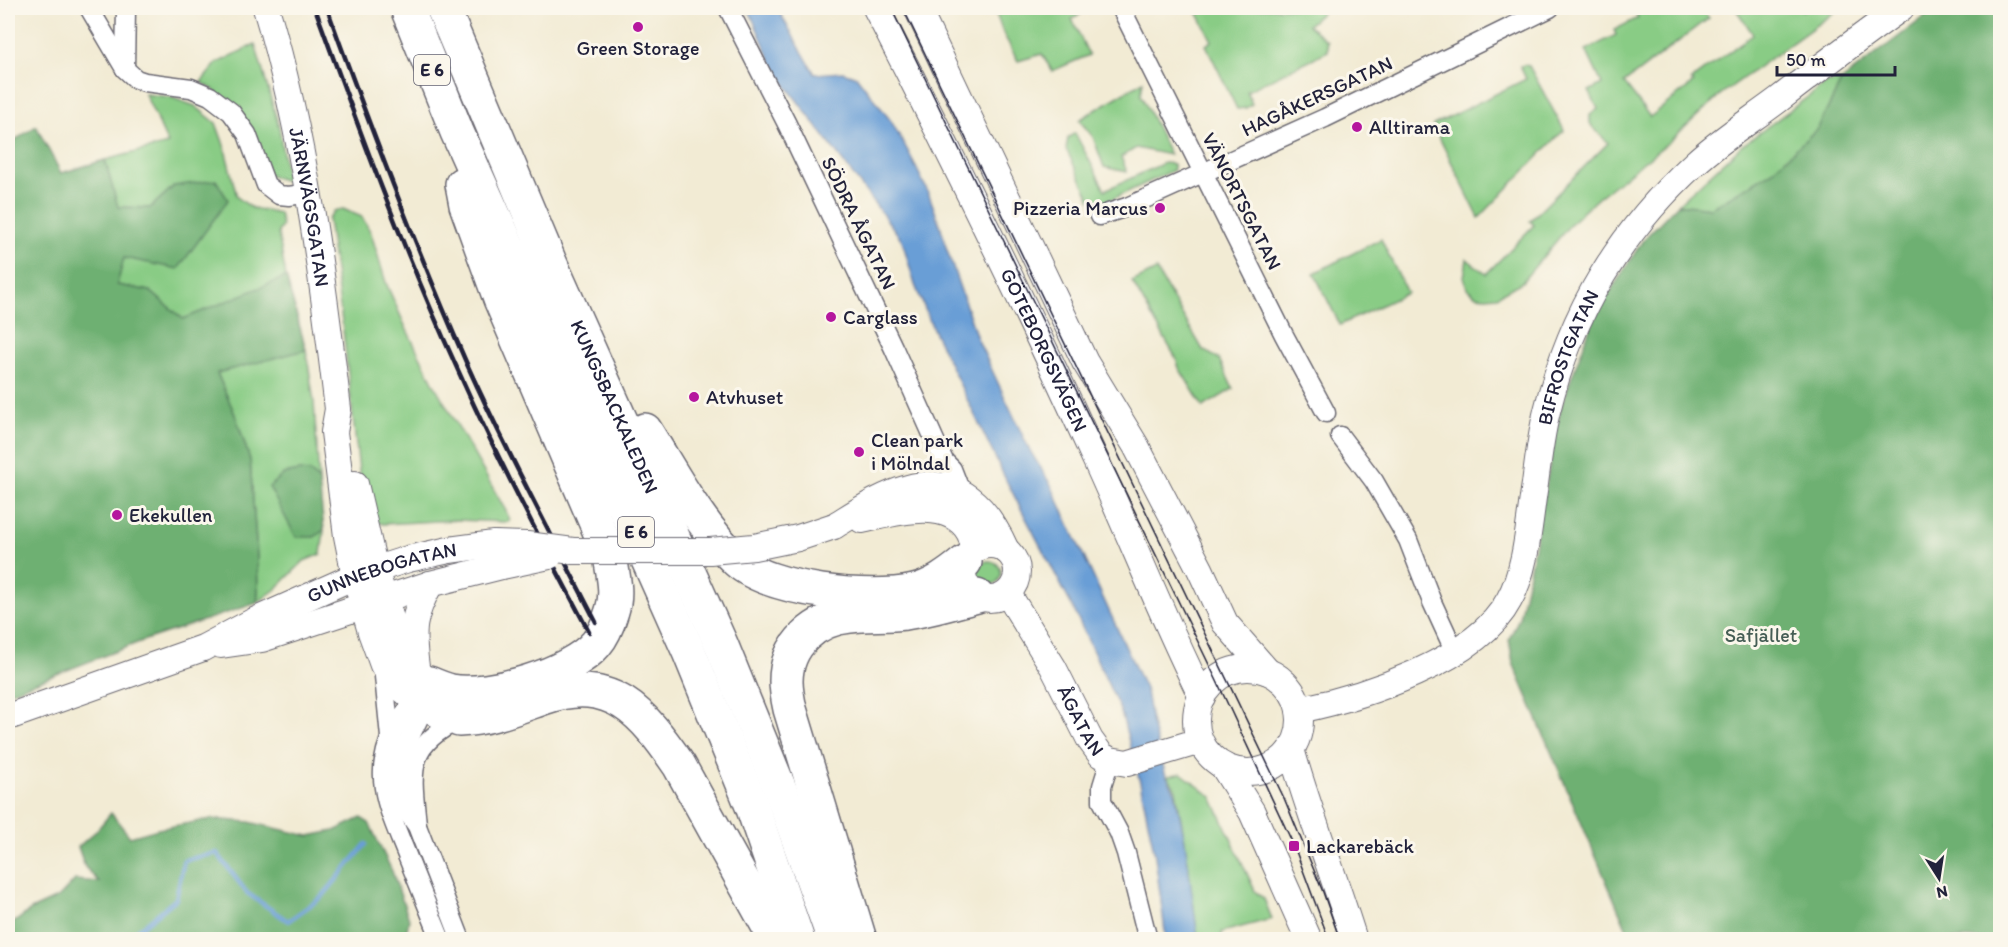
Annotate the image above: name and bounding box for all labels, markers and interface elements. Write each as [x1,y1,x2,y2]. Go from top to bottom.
marker: Green Storage [631,20,645,34]
place label: Green Storage [577,36,699,60]
scale bar [1777,39,1896,77]
text: 50 m [1786,49,1826,71]
street label: HAGÅKERSGATAN [1238,51,1396,141]
road number: E 6 [414,55,450,85]
place label: Alltirama [1369,115,1451,139]
marker: Alltirama [1350,120,1364,134]
street label: JÄRNVÄGSGATAN [284,125,335,288]
street label: VÄNORTSGATAN [1197,128,1287,274]
street label: SÖDRA ÅGATAN [816,153,902,293]
place label: Pizzeria Marcus [1013,196,1148,220]
marker: Pizzeria Marcus [1153,201,1167,215]
street label: GÖTEBORGSVÄGEN [996,264,1093,435]
street label: BIFROSTGATAN [1532,285,1604,427]
place label: Carglass [843,305,918,329]
marker: Carglass [824,310,838,324]
street label: KUNGSBACKALEDEN [565,316,664,497]
place label: Atvhuset [706,385,784,409]
marker: Atvhuset [687,390,701,404]
place label: Clean park i Mölndal [871,428,963,475]
marker: Clean park i Mölndal [852,445,866,459]
place label: Ekekullen [129,503,213,527]
marker: Ekekullen [110,508,124,522]
road number: E 6 [618,517,654,547]
street label: GUNNEBOGATAN [303,537,458,608]
park label: Safjället [1725,623,1798,647]
street label: ÅGATAN [1052,681,1110,761]
place label: Lackarebäck [1306,834,1414,858]
marker: Lackarebäck [1287,839,1301,853]
north arrow [1909,848,1969,908]
text: N [1935,882,1949,903]

